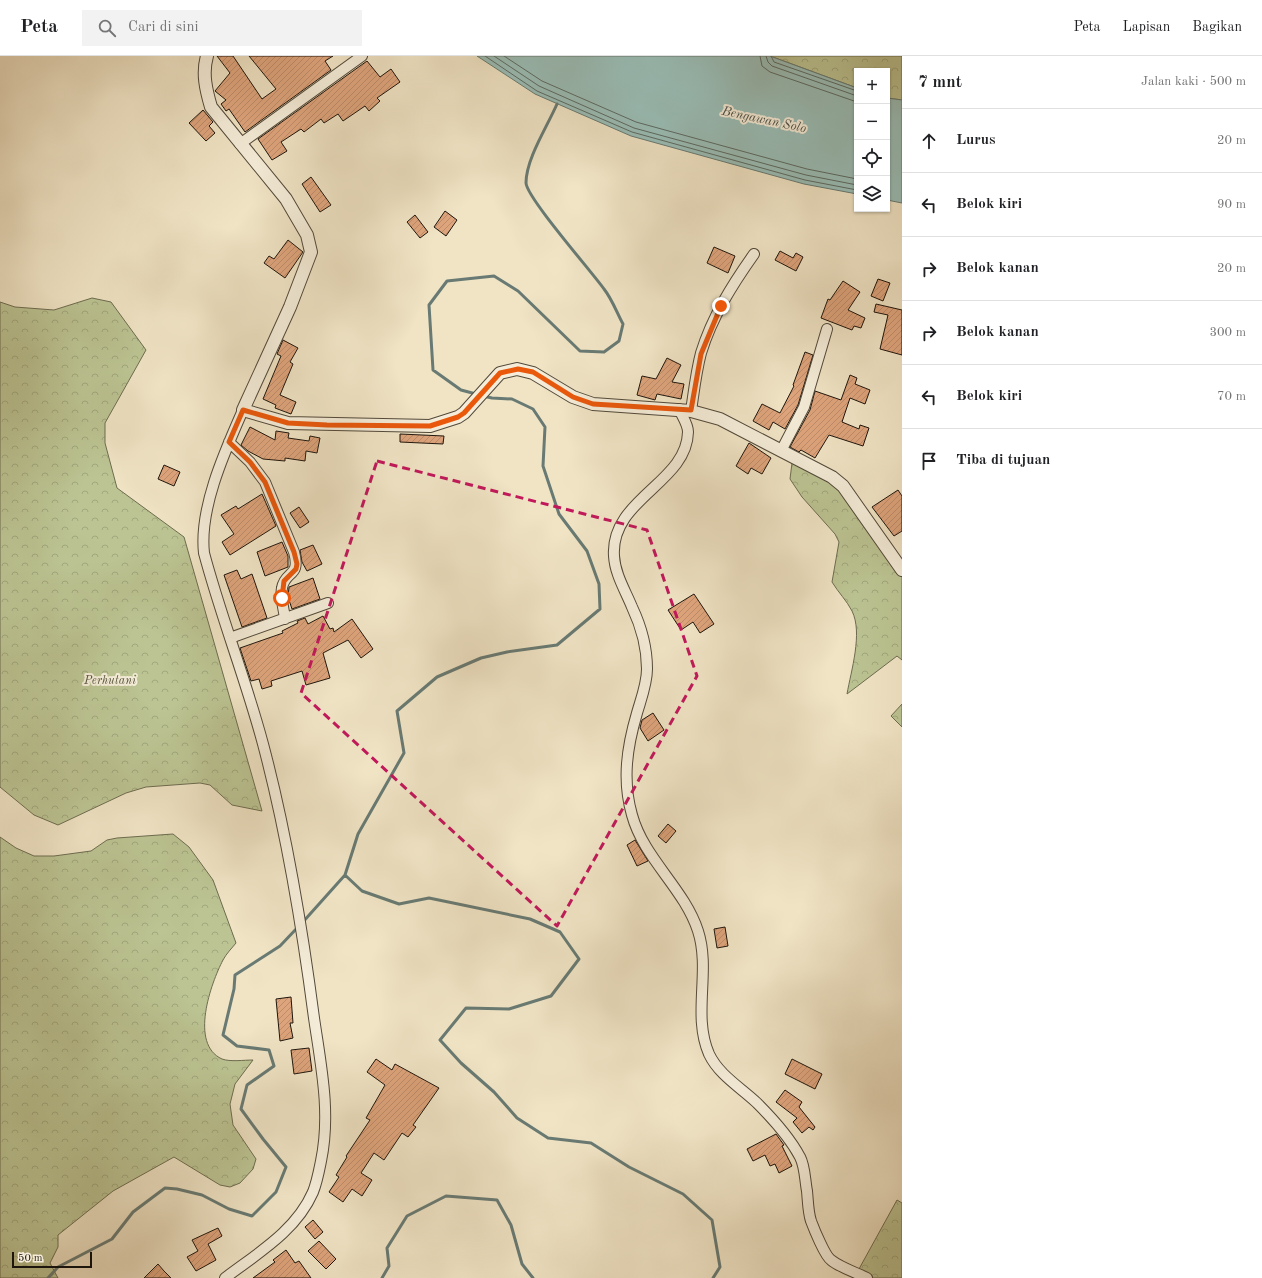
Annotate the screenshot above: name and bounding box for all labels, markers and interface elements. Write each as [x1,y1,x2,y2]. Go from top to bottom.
search box [82,10,362,46]
icon: search [96,17,118,39]
text: Peta [20,18,58,37]
text: Cari di sini [128,20,199,35]
text: Peta [1073,20,1100,34]
text: Lapisan [1122,20,1170,34]
text: Bagikan [1192,20,1242,34]
map controls [854,68,890,212]
button: + [854,68,890,104]
text: 7 mnt [918,74,962,91]
text: Jalan kaki · 500 m [1141,75,1246,88]
water label: Bengawan Solo [720,104,807,135]
button: − [854,104,890,140]
icon: ahead [918,130,940,152]
text: Lurus [956,133,996,148]
text: 20 m [1217,134,1246,147]
button: locate [854,140,890,176]
button: layers [854,176,890,212]
icon: left [918,194,940,216]
text: Belok kiri [956,197,1022,212]
text: 90 m [1217,198,1246,211]
icon: right [918,258,940,280]
text: Belok kanan [956,261,1039,276]
text: 20 m [1217,262,1246,275]
route end [712,297,730,315]
icon: right [918,322,940,344]
text: Belok kanan [956,325,1039,340]
text: 300 m [1209,326,1246,339]
icon: left [918,386,940,408]
text: Belok kiri [956,389,1022,404]
text: 70 m [1217,390,1246,403]
icon: arrive [918,450,940,472]
text: Tiba di tujuan [956,453,1050,468]
route start [273,589,291,607]
park label: Perhutani [83,675,136,687]
scale bar [12,1250,92,1269]
text: 50 m [18,1253,43,1264]

